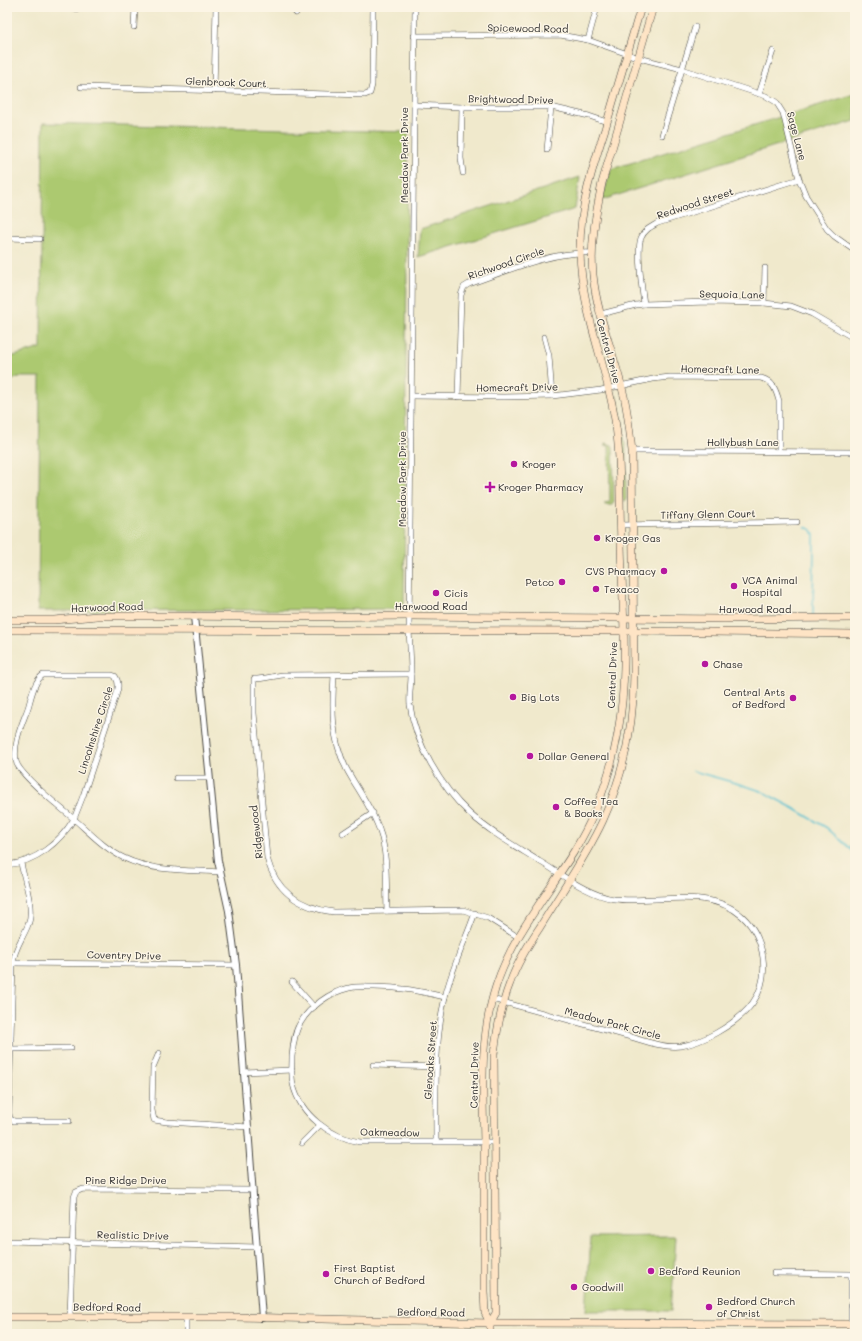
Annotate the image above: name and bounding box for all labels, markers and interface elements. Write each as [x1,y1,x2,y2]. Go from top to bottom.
street label: Spicewood Road [487,20,569,36]
street label: Glenbrook Court [185,74,267,90]
street label: Brightwood Drive [468,91,554,107]
street label: Meadow Park Drive [397,107,411,203]
street label: Sage Lane [784,110,810,162]
street label: Redwood Street [655,184,735,222]
street label: Richwood Circle [466,243,546,283]
street label: Sequoia Lane [699,286,765,302]
street label: Central Drive [594,317,624,385]
street label: Homecraft Lane [680,361,760,377]
street label: Homecraft Drive [476,379,558,395]
street label: Meadow Park Drive [395,431,409,527]
street label: Hollybush Lane [707,435,779,449]
place label: Kroger [522,457,556,471]
marker: Kroger [509,459,519,469]
place label: Kroger Pharmacy [498,480,584,494]
marker: Kroger Pharmacy [485,482,495,492]
street label: Tiffany Glenn Court [660,506,756,522]
place label: Kroger Gas [605,531,661,545]
marker: Kroger Gas [592,533,602,543]
place label: CVS Pharmacy [585,564,656,578]
marker: CVS Pharmacy [659,566,669,576]
place label: VCA Animal Hospital [742,573,798,599]
place label: Petco [525,575,554,589]
marker: Petco [557,577,567,587]
marker: VCA Animal Hospital [729,581,739,591]
place label: Texaco [604,582,639,596]
marker: Texaco [591,584,601,594]
place label: Cicis [444,586,468,600]
marker: Cicis [431,588,441,598]
street label: Harwood Road [71,599,143,615]
street label: Harwood Road [395,599,467,613]
street label: Harwood Road [719,602,791,616]
street label: Central Drive [604,641,620,709]
place label: Chase [713,657,743,671]
marker: Chase [700,659,710,669]
street label: Lincolnshire Circle [74,684,116,776]
place label: Central Arts of Bedford [724,685,785,711]
place label: Big Lots [521,690,560,704]
marker: Big Lots [508,692,518,702]
marker: Central Arts of Bedford [788,693,798,703]
place label: Dollar General [538,749,609,763]
marker: Dollar General [525,751,535,761]
place label: Coffee Tea & Books [564,794,618,820]
marker: Coffee Tea & Books [551,802,561,812]
street label: Ridgewood [246,805,266,859]
street label: Coventry Drive [87,947,161,963]
street label: Meadow Park Circle [563,1003,663,1043]
street label: Glenoaks Street [420,1020,440,1100]
street label: Central Drive [466,1042,482,1108]
street label: Oakmeadow [360,1124,420,1140]
street label: Pine Ridge Drive [85,1173,167,1187]
street label: Realistic Drive [97,1227,169,1243]
place label: First Baptist Church of Bedford [334,1261,425,1287]
place label: Bedford Reunion [659,1264,740,1278]
marker: Bedford Reunion [646,1266,656,1276]
marker: First Baptist Church of Bedford [321,1269,331,1279]
place label: Goodwill [582,1280,623,1294]
marker: Goodwill [569,1282,579,1292]
place label: Bedford Church of Christ [717,1294,795,1320]
street label: Bedford Road [73,1299,141,1315]
marker: Bedford Church of Christ [704,1302,714,1312]
street label: Bedford Road [397,1304,465,1320]

